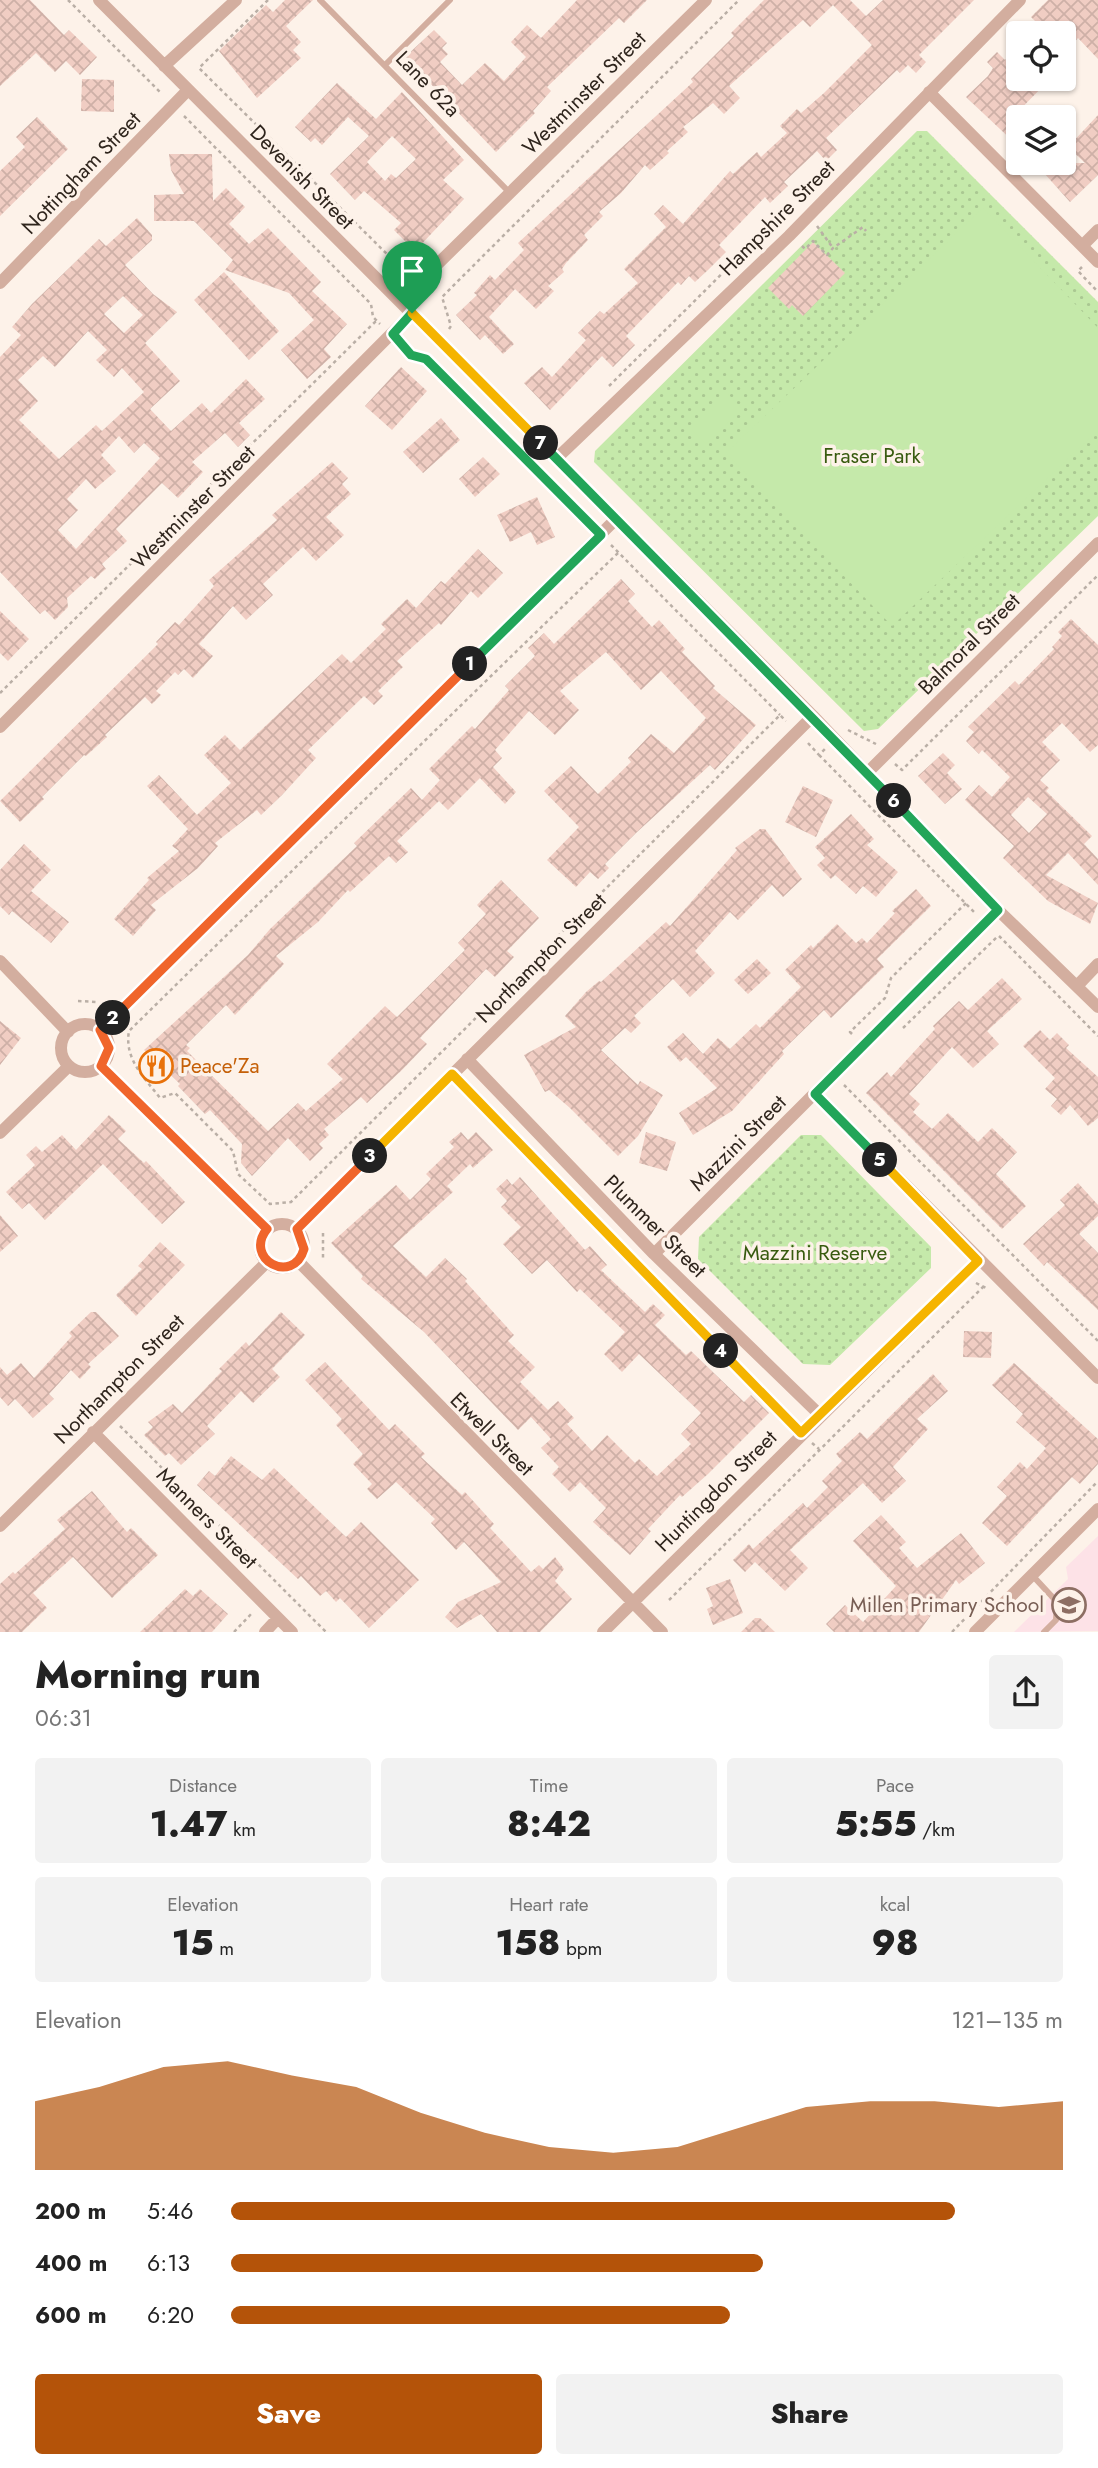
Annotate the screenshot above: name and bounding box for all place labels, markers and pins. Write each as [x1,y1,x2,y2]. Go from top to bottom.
pin [382,241,442,313]
pin: 7 [524,426,558,460]
pin: 1 [452,646,488,682]
pin: 6 [876,784,912,818]
pin: 2 [96,1000,130,1036]
restaurant icon: Peace'Za [137,1047,175,1085]
place label: Peace'Za [180,1051,260,1081]
pin: 3 [352,1138,388,1174]
pin: 5 [862,1142,898,1178]
pin: 4 [704,1334,738,1368]
school or university icon: Millen Primary School [1050,1586,1088,1624]
place label: Millen Primary School [850,1590,1044,1620]

